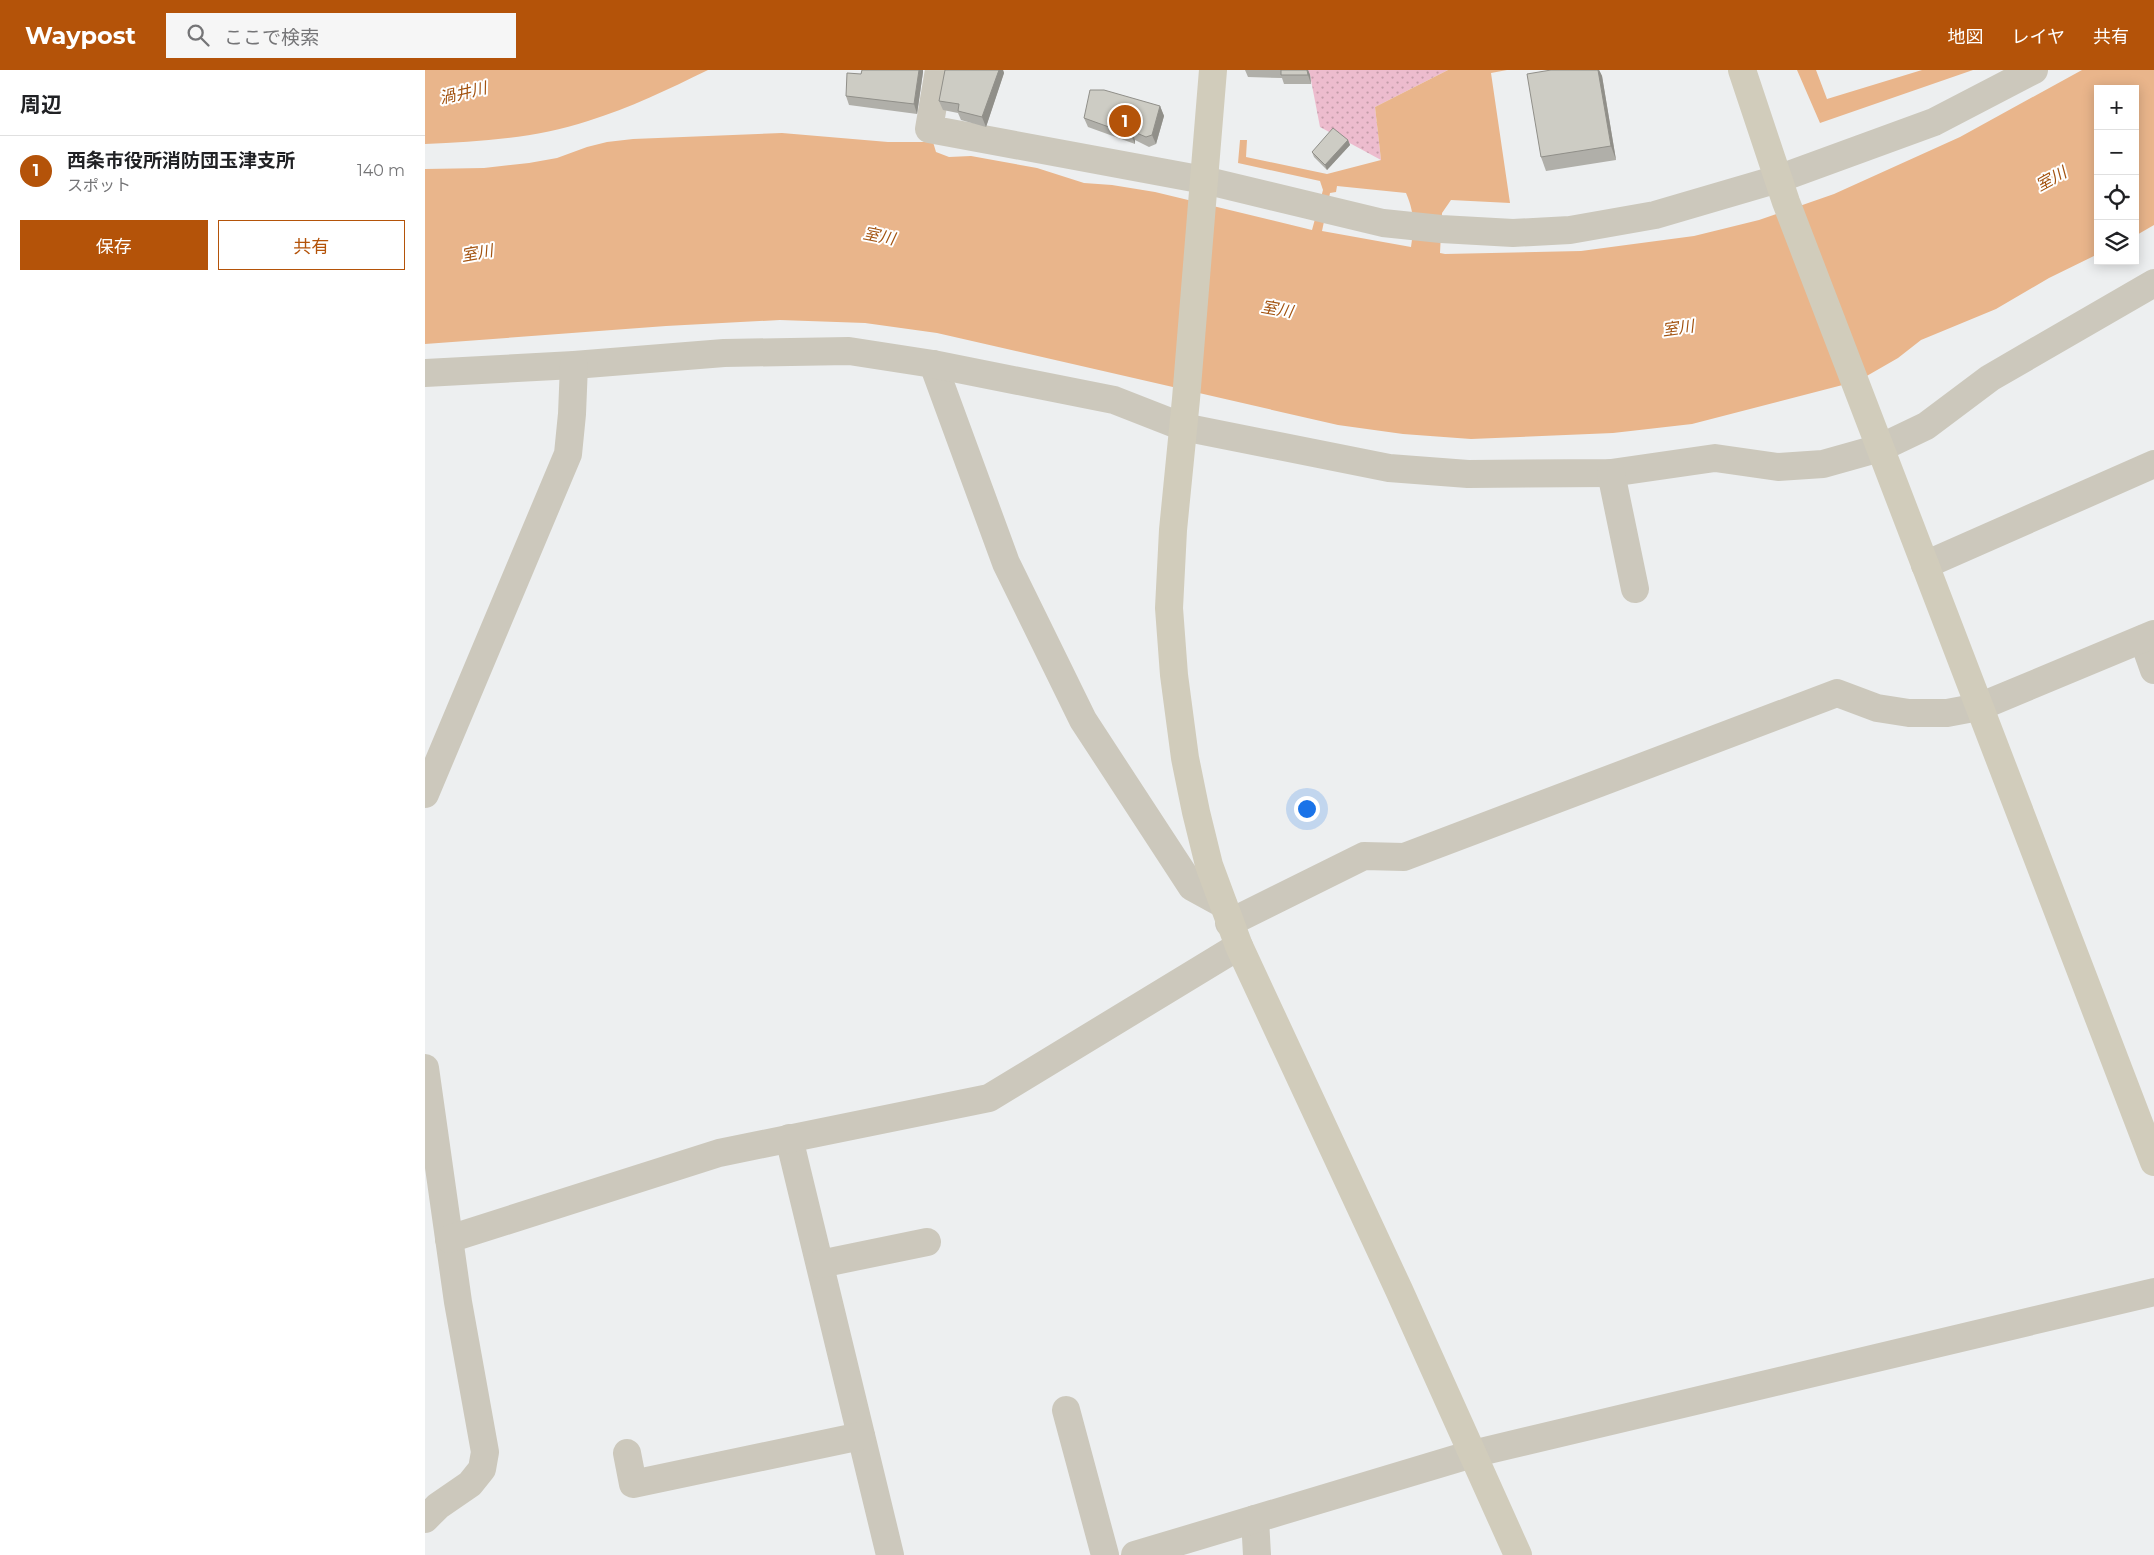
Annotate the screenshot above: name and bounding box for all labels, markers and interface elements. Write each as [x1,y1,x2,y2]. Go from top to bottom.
search box [166,13,516,58]
text: Waypost [25,21,136,50]
icon: search [184,21,212,49]
text: ここで検索 [224,26,319,49]
text: 地図 [1948,26,1984,48]
text: レイヤ [2012,26,2065,48]
text: 共有 [2093,26,2129,48]
water label: 渦井川 [437,78,490,108]
map controls [2094,85,2139,265]
button: + [2094,85,2139,130]
text: 周辺 [20,92,62,117]
pin: 1 [1109,102,1141,140]
button: − [2094,130,2139,175]
text: 西条市役所消防団玉津支所 [67,149,295,172]
text: 1 [33,161,39,180]
text: 140 m [357,161,405,180]
water label: 室川 [2032,162,2071,195]
button: locate [2094,175,2139,220]
text: スポット [67,176,131,195]
button: 保存 [20,220,208,270]
button: 共有 [218,220,405,270]
button: layers [2094,220,2139,265]
water label: 室川 [861,224,898,249]
water label: 室川 [460,241,496,265]
water label: 室川 [1260,297,1296,321]
water label: 室川 [1661,316,1697,340]
your location [1294,796,1320,822]

